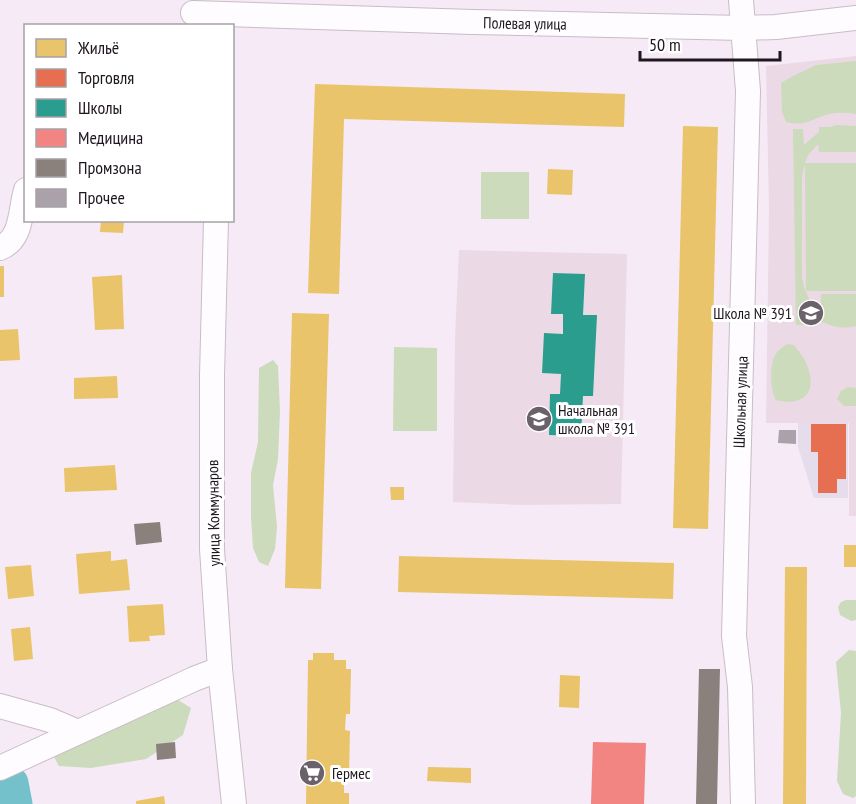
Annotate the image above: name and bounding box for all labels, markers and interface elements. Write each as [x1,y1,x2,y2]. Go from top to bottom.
street label: Полевая улица [483,12,567,34]
legend [24,24,234,222]
scale bar [640,24,780,62]
text: 50 m [649,33,681,56]
text: Жильё [77,36,119,59]
text: Торговля [78,66,134,89]
text: Школы [78,96,122,119]
text: Медицина [78,126,143,149]
text: Промзона [78,156,142,179]
text: Прочее [78,186,125,209]
school or university icon: Школа № 391 [796,298,826,328]
place label: Школа № 391 [713,303,792,323]
street label: Школьная улица [728,355,752,449]
place label: Начальная школа № 391 [558,400,635,438]
school or university icon: Начальная школа № 391 [524,404,554,434]
street label: улица Коммунаров [202,460,224,566]
supermarket icon: Гермес [297,758,327,788]
place label: Гермес [332,763,371,783]

